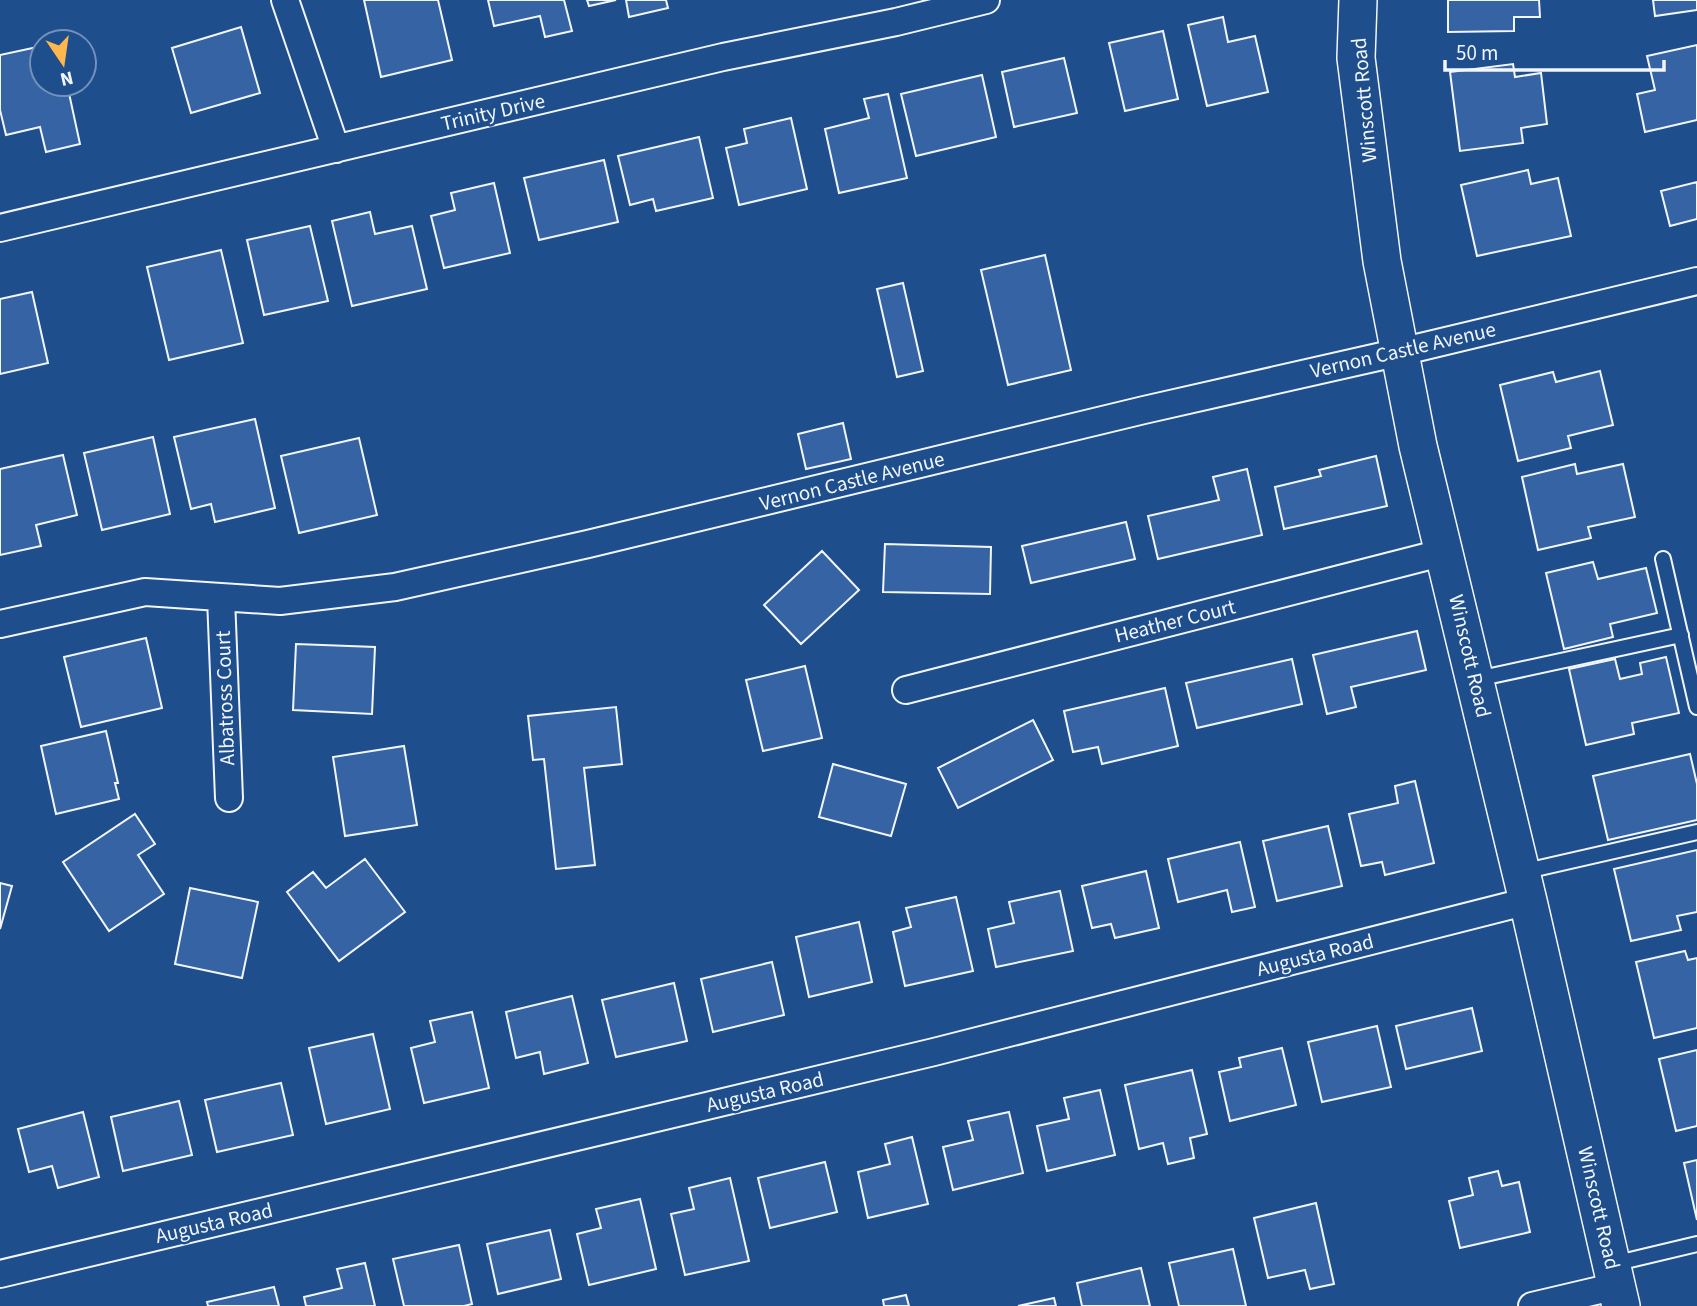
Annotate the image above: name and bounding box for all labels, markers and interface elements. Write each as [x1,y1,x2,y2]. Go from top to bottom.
north arrow [28,28,98,98]
scale bar [1445,28,1664,72]
street label: Winscott Road [1344,36,1384,164]
text: 50 m [1456,38,1498,68]
text: N [57,64,76,93]
street label: Trinity Drive [438,85,548,139]
street label: Vernon Castle Avenue [1307,314,1499,386]
street label: Vernon Castle Avenue [756,444,948,518]
street label: Heather Court [1111,591,1239,651]
street label: Winscott Road [1441,592,1499,720]
street label: Albatross Court [208,630,242,766]
street label: Augusta Road [1253,926,1377,984]
street label: Augusta Road [703,1064,827,1120]
street label: Winscott Road [1570,1144,1628,1272]
street label: Augusta Road [152,1195,276,1251]

